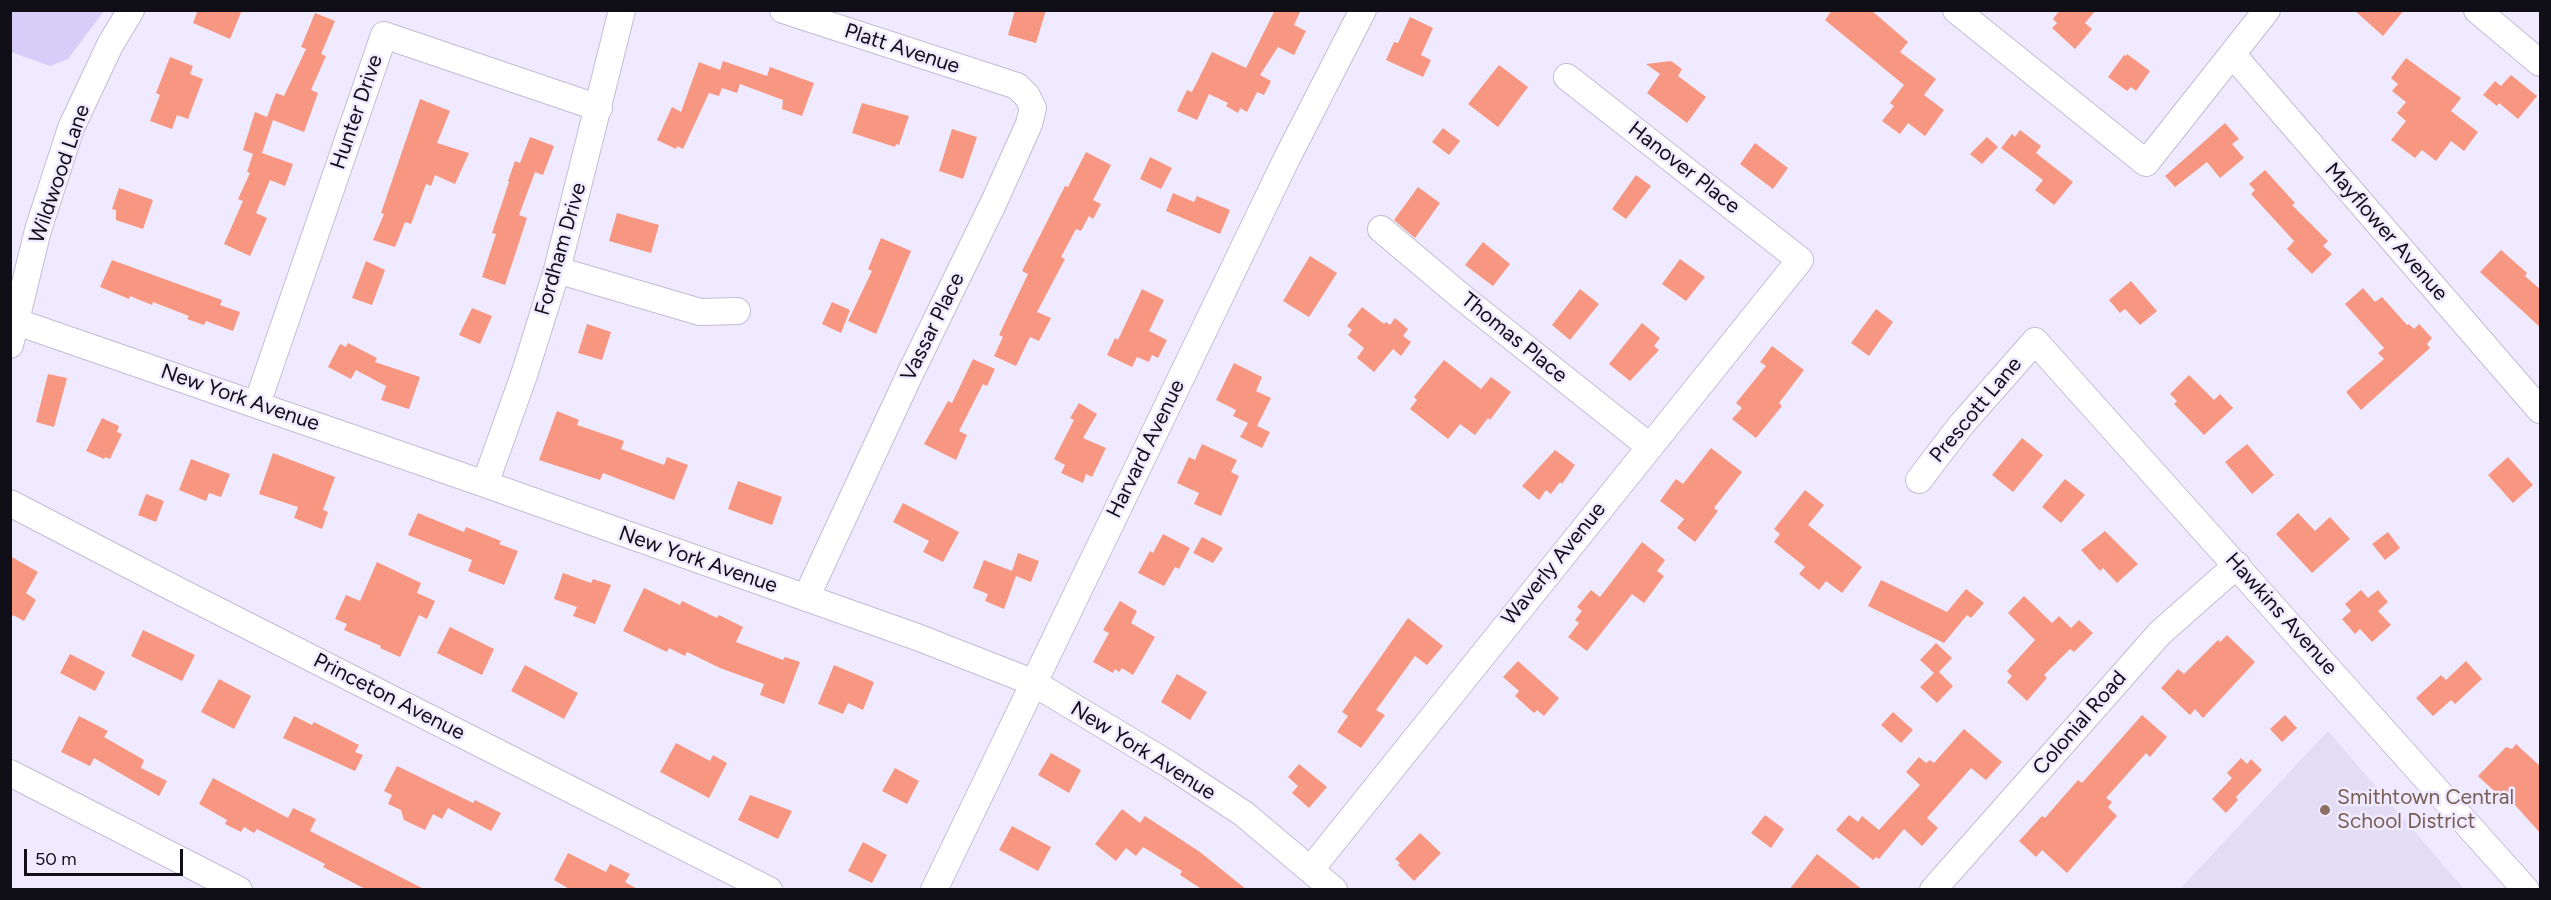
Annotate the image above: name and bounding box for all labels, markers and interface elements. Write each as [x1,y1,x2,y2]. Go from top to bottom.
street label: Platt Avenue [841,19,963,79]
street label: Hunter Drive [326,51,388,173]
street label: Wildwood Lane [25,101,95,247]
street label: Hanover Place [1623,117,1745,219]
street label: Mayflower Avenue [2319,158,2453,306]
street label: Fordham Drive [530,180,592,318]
street label: Vassar Place [896,269,970,385]
street label: Thomas Place [1456,288,1572,388]
street label: Prescott Lane [1925,352,2027,468]
street label: New York Avenue [157,359,323,437]
street label: Harvard Avenue [1102,376,1190,522]
street label: Waverly Avenue [1497,497,1611,631]
street label: New York Avenue [615,521,781,599]
street label: Hawkins Avenue [2220,548,2342,680]
street label: Princeton Avenue [309,648,469,746]
street label: Colonial Road [2028,666,2132,780]
street label: New York Avenue [1066,696,1220,806]
place label: Smithtown Central School District [2337,785,2514,835]
marker: Smithtown Central School District [2318,803,2332,817]
scale bar [27,837,186,875]
text: 50 m [35,848,77,870]

